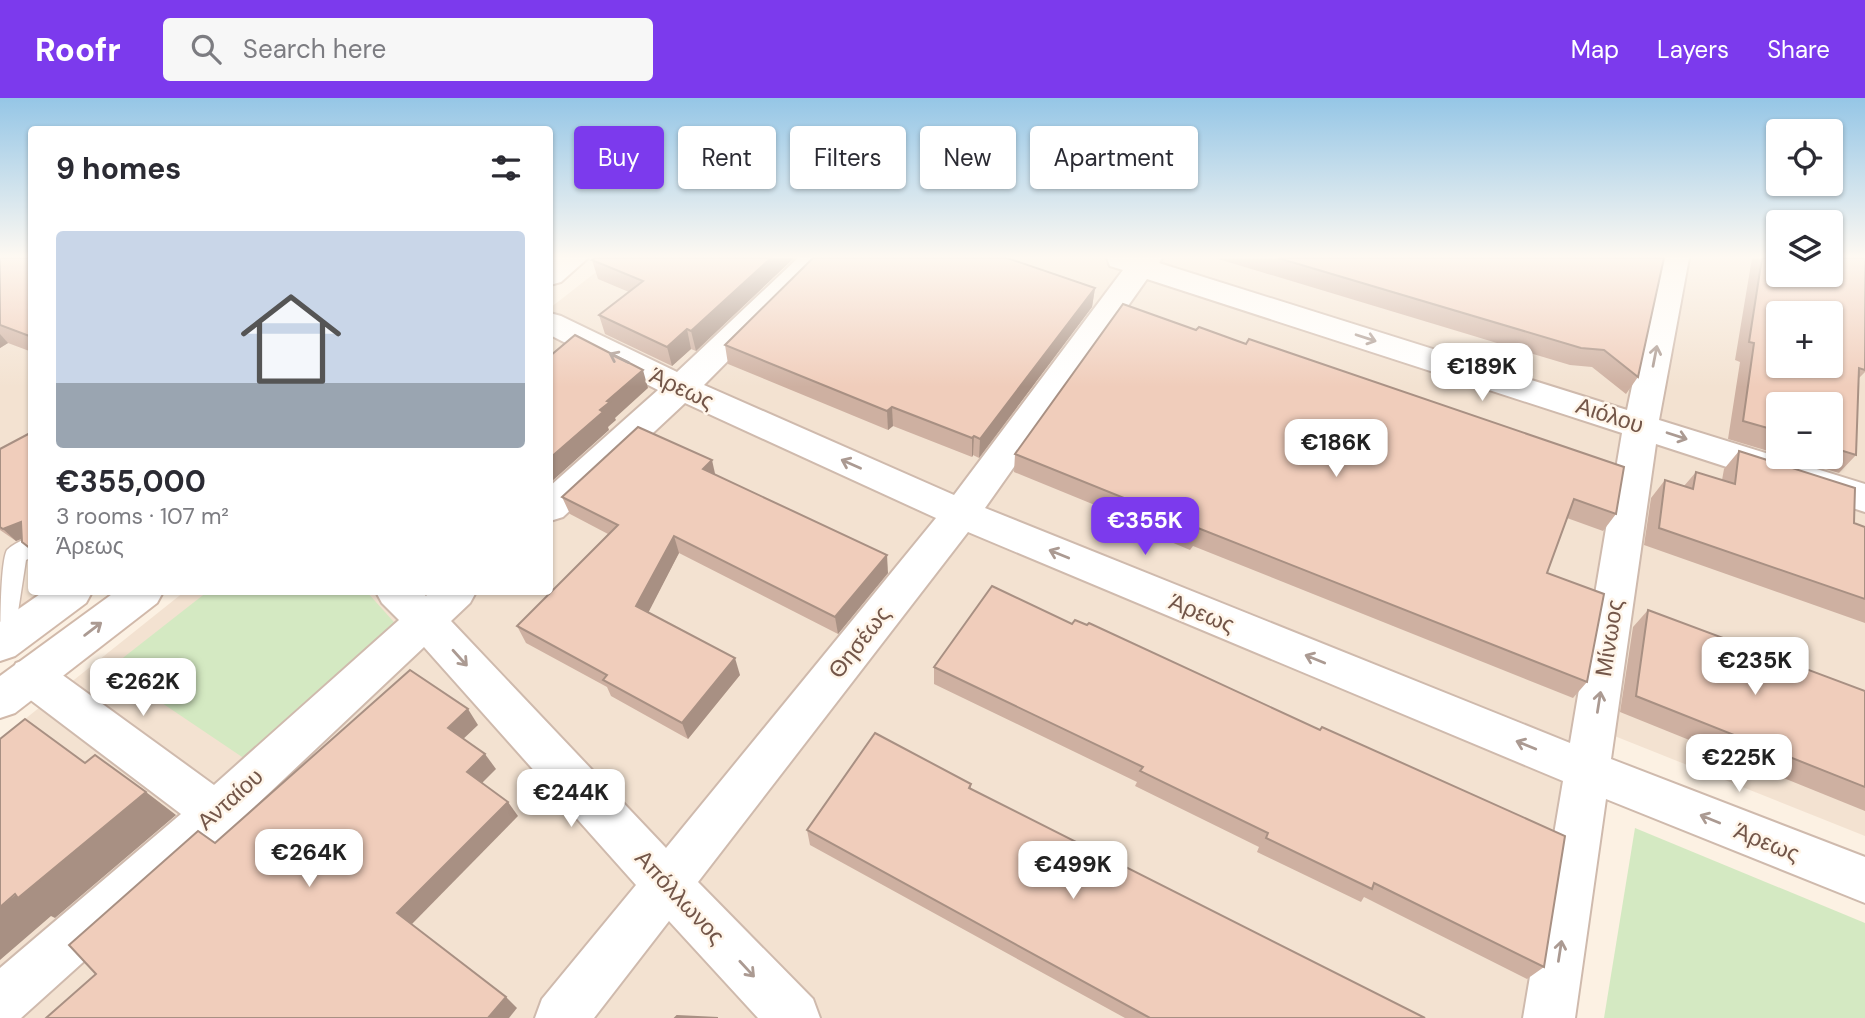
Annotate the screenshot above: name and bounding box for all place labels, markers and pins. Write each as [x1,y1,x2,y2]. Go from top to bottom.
pin: €189K [1433,344,1531,403]
pin: €186K [1287,420,1385,479]
pin: €355K [1096,498,1194,557]
pin: €235K [1706,638,1804,697]
pin: €262K [94,658,192,718]
pin: €225K [1690,734,1788,794]
pin: €244K [522,770,620,829]
pin: €264K [260,830,358,889]
pin: €499K [1024,842,1122,901]

